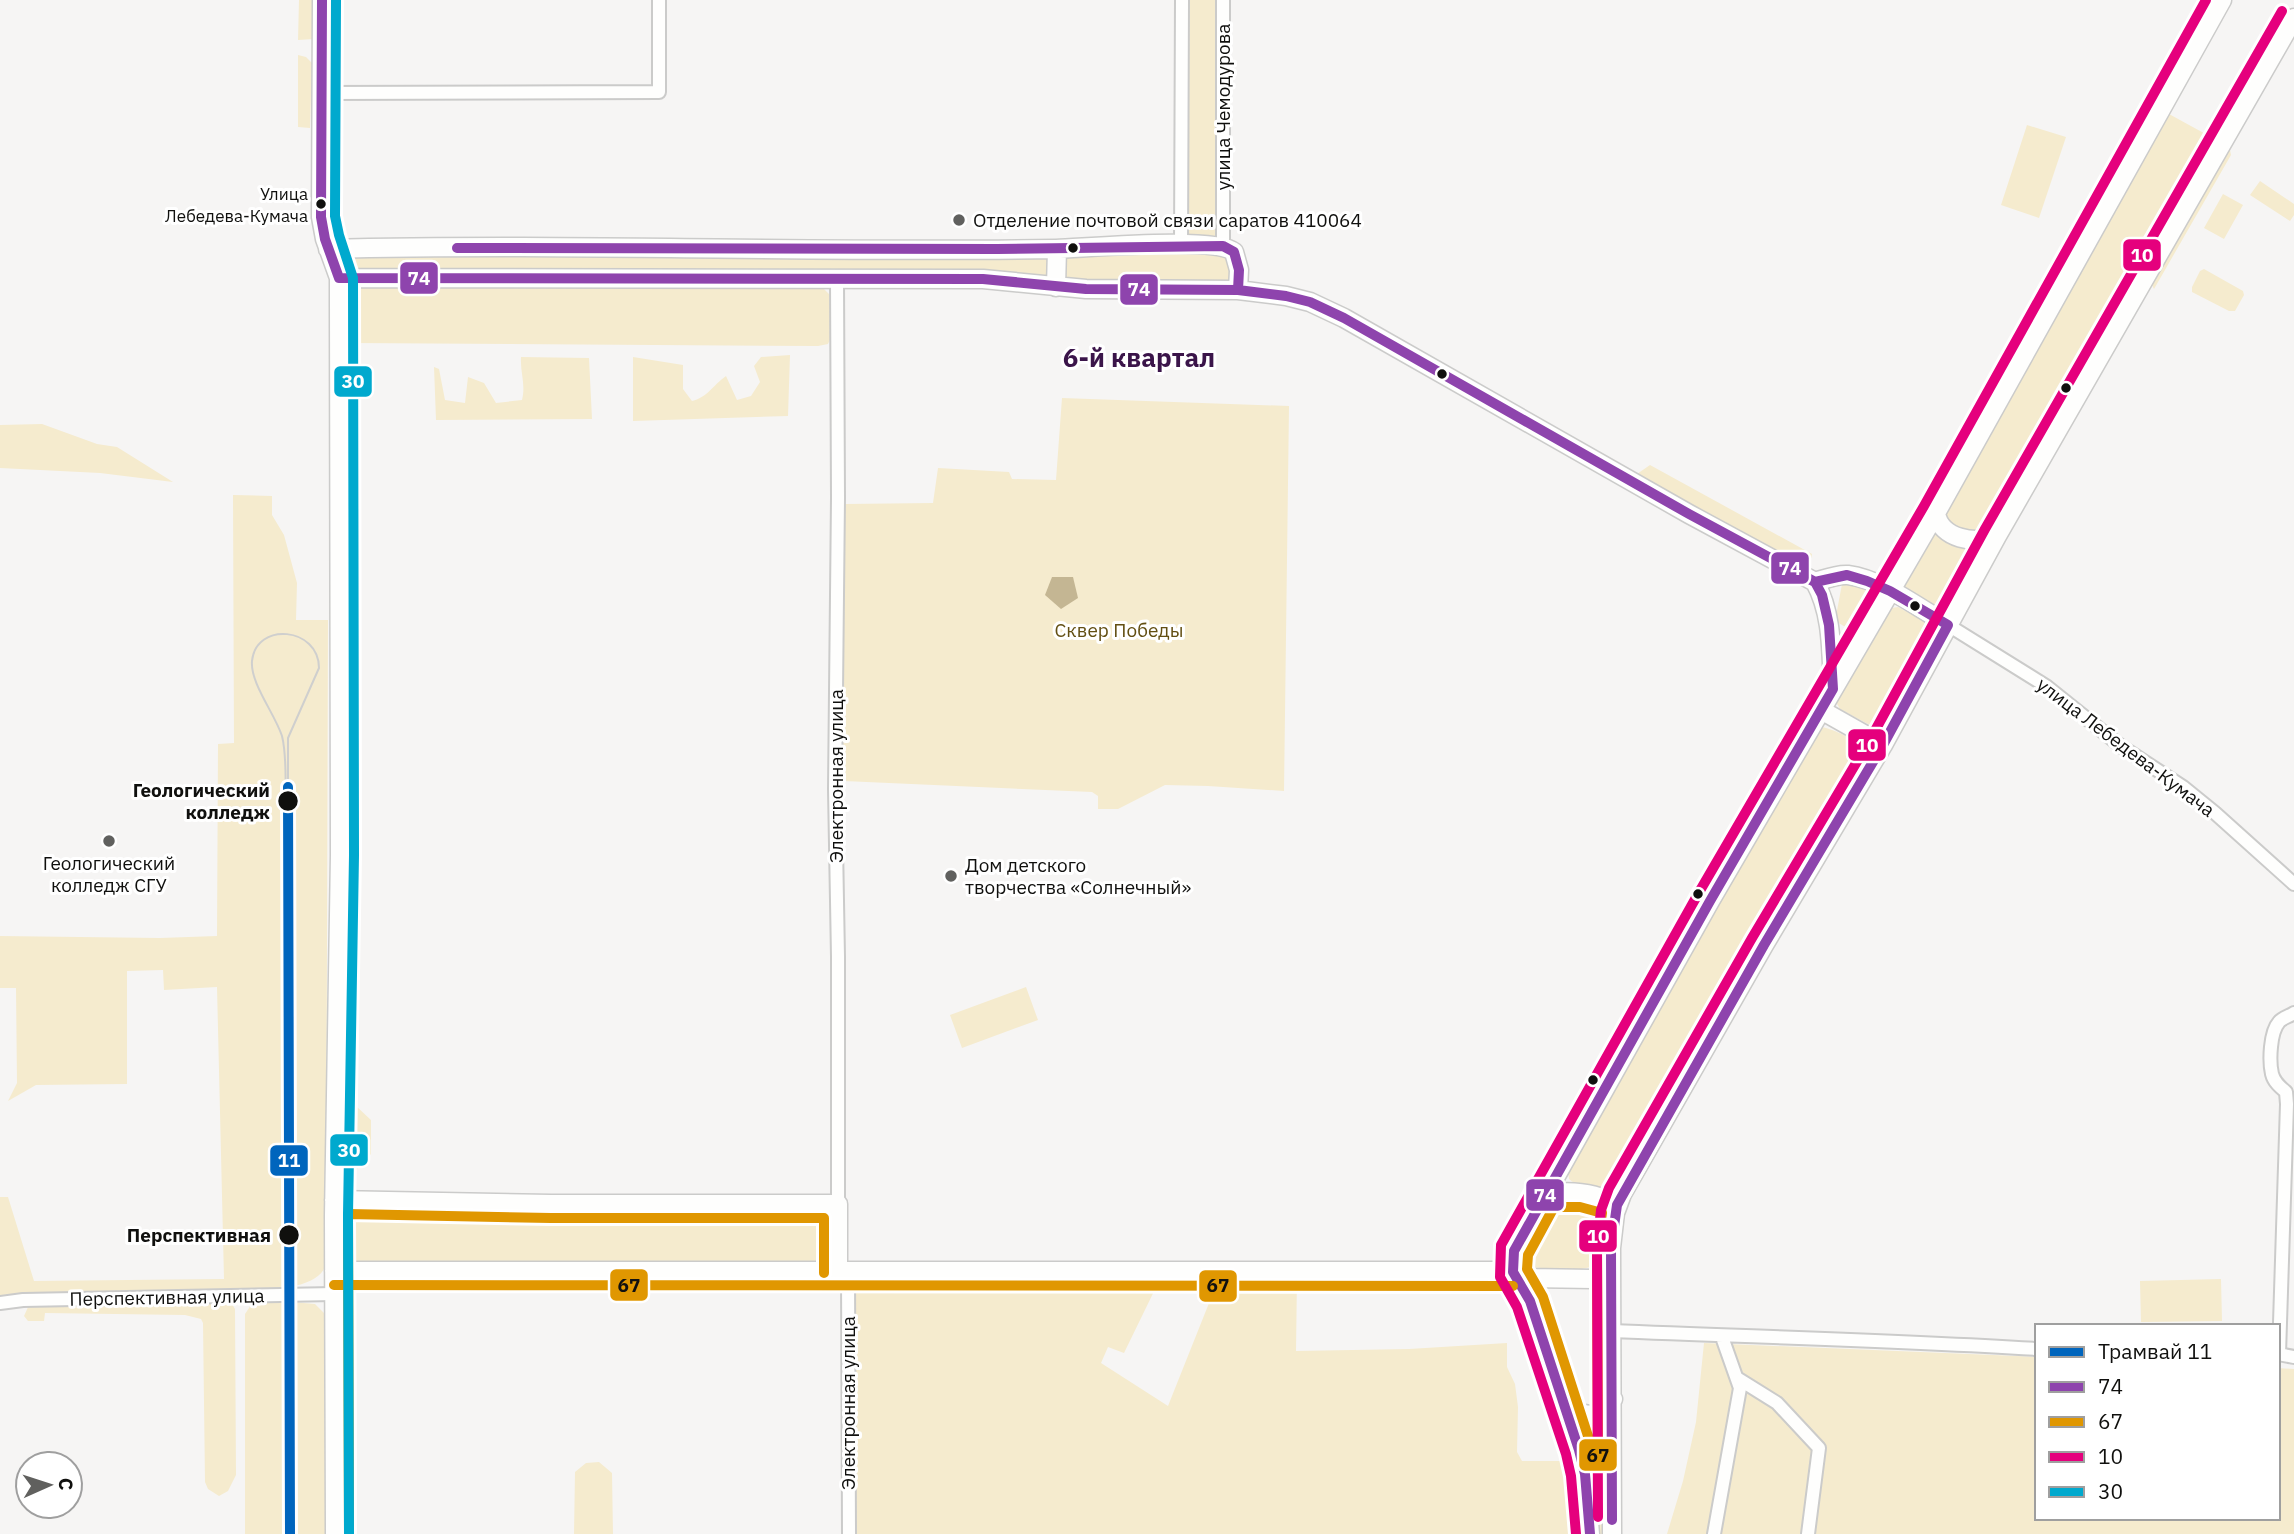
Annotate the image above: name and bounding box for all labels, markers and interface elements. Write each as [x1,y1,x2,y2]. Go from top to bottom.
street label: улица Чемодурова [1211,24,1235,190]
place label: Улица Лебедева-Кумача [165,183,308,227]
marker: Улица Лебедева-Кумача [314,197,328,211]
place label: Отделение почтовой связи саратов 410064 [973,208,1362,232]
marker: Отделение почтовой связи саратов 410064 [951,212,967,228]
line badge: 10 [2122,238,2162,272]
unlabelled marker [1066,241,1080,255]
text: 10 [2131,243,2153,267]
line badge: 74 [399,261,439,295]
text: 74 [408,266,430,290]
line badge: 74 [1119,273,1159,306]
text: 74 [1128,277,1150,301]
district label: 6-й квартал [1063,340,1215,374]
line badge: 30 [333,365,373,398]
unlabelled marker [1435,367,1449,381]
text: 30 [342,369,364,393]
unlabelled marker [2059,381,2073,395]
line badge: 74 [1770,551,1810,585]
text: 74 [1779,556,1801,580]
unlabelled marker [1908,599,1922,613]
park label: Сквер Победы [1055,618,1183,642]
street label: улица Лебедева-Кумача [2032,672,2220,822]
street label: Электронная улица [824,689,848,863]
line badge: 10 [1847,728,1887,762]
text: 10 [1856,733,1878,757]
place label: Геологический колледж [133,778,270,824]
marker: Геологический колледж [276,789,300,813]
marker: Геологический колледж СГУ [101,833,117,849]
place label: Геологический колледж СГУ [43,851,175,897]
place label: Дом детского творчества «Солнечный» [965,853,1191,899]
marker: Дом детского творчества «Солнечный» [943,868,959,884]
unlabelled marker [1691,887,1705,901]
unlabelled marker [1586,1073,1600,1087]
line badge: 30 [329,1133,369,1167]
text: 30 [338,1138,360,1162]
line badge: 11 [269,1144,309,1177]
text: 11 [278,1148,301,1172]
line badge: 74 [1525,1178,1565,1212]
text: 74 [1534,1183,1556,1207]
line badge: 10 [1578,1219,1618,1253]
place label: Перспективная [127,1223,271,1247]
marker: Перспективная [277,1223,301,1247]
text: 10 [1587,1224,1609,1248]
line badge: 67 [609,1268,649,1302]
line badge: 67 [1198,1269,1238,1303]
text: 67 [618,1273,640,1297]
text: 67 [1207,1273,1229,1297]
street label: Перспективная улица [69,1283,265,1311]
street label: Электронная улица [836,1316,860,1490]
legend [2035,1324,2280,1520]
text: Трамвай 11 [2098,1337,2212,1365]
text: 74 [2098,1372,2123,1400]
text: 67 [2098,1407,2123,1435]
line badge: 67 [1578,1438,1618,1472]
text: 10 [2098,1442,2123,1470]
text: 67 [1587,1443,1609,1467]
north arrow [14,1450,84,1520]
text: С [54,1477,78,1491]
text: 30 [2098,1477,2123,1505]

